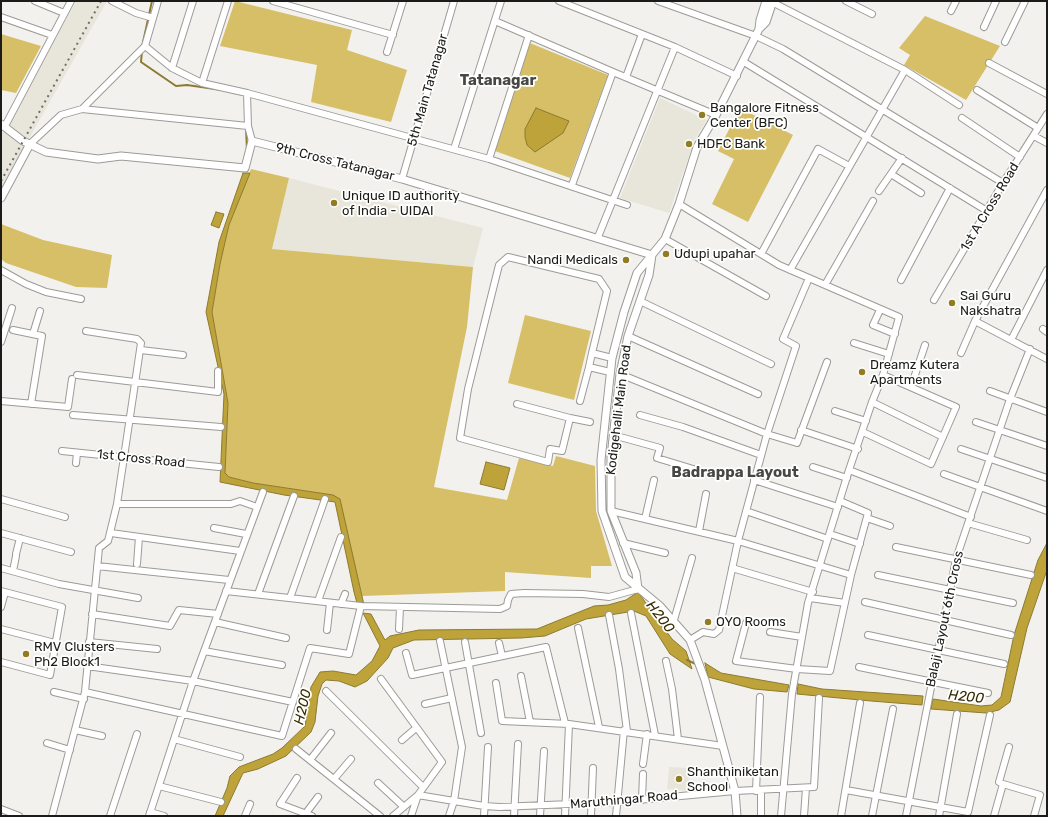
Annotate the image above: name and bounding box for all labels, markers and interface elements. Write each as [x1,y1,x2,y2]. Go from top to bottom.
street label: 5th Main Tatanagar [404,32,452,148]
district label: Tatanagar [460,72,536,90]
place label: Bangalore Fitness Center (BFC) [710,100,819,131]
marker: Bangalore Fitness Center (BFC) [697,110,707,120]
place label: HDFC Bank [697,136,765,152]
marker: HDFC Bank [684,139,694,149]
street label: 9th Cross Tatanagar [274,140,396,184]
street label: 1st A Cross Road [957,160,1023,254]
place label: Unique ID authority of India - UIDAI [342,188,460,219]
marker: Unique ID authority of India - UIDAI [329,198,339,208]
place label: Udupi upahar [674,246,756,262]
marker: Udupi upahar [661,249,671,259]
place label: Nandi Medicals [527,252,618,268]
marker: Nandi Medicals [621,255,631,265]
place label: Sai Guru Nakshatra [960,288,1022,319]
marker: Sai Guru Nakshatra [947,298,957,308]
street label: Kodigehalli Main Road [603,344,635,476]
place label: Dreamz Kutera Apartments [870,357,959,388]
marker: Dreamz Kutera Apartments [857,367,867,377]
street label: 1st Cross Road [96,447,186,471]
district label: Badrappa Layout [671,464,799,482]
street label: Balaji Layout 6th Cross [923,549,967,689]
water label: H200 [642,598,678,636]
place label: OYO Rooms [716,614,786,630]
marker: OYO Rooms [703,617,713,627]
place label: RMV Clusters Ph2 Block1 [34,639,115,670]
marker: RMV Clusters Ph2 Block1 [21,649,31,659]
water label: H200 [947,687,985,707]
water label: H200 [291,688,315,726]
place label: Shanthiniketan School [687,764,779,795]
marker: Shanthiniketan School [674,774,684,784]
street label: Maruthingar Road [569,788,679,812]

